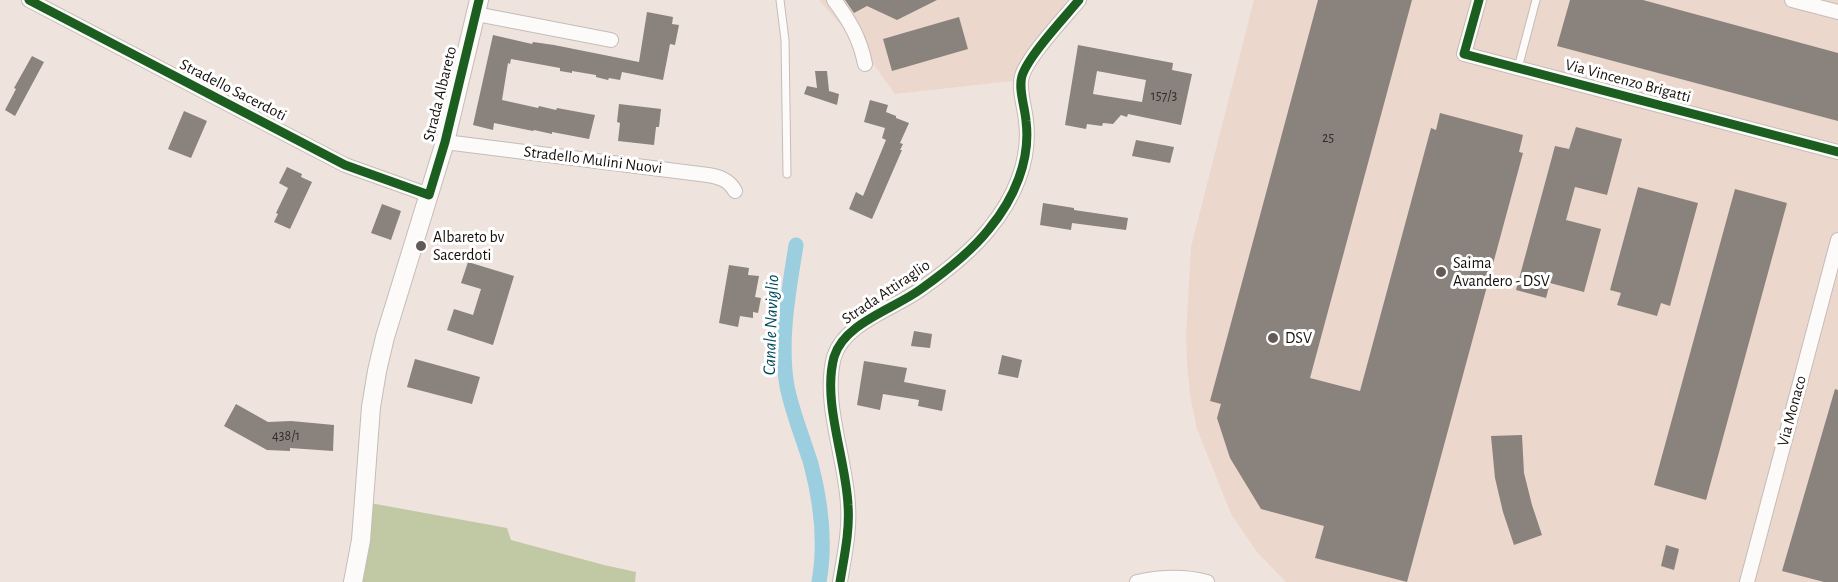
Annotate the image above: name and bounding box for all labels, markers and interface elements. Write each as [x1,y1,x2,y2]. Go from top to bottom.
street label: Strada Albareto [419,44,461,144]
street label: Stradello Sacerdoti [176,55,290,125]
street label: Via Vincenzo Brigatti [1563,55,1693,107]
house number: 157/3 [1151,88,1177,104]
house number: 25 [1322,130,1334,146]
street label: Stradello Mulini Nuovi [523,142,663,178]
place label: Albareto bv Sacerdoti [433,227,504,265]
marker: Albareto bv Sacerdoti [414,239,428,253]
place label: Saima Avandero - DSV [1453,253,1550,291]
street label: Strada Attiraglio [838,255,934,329]
marker: Saima Avandero - DSV [1434,265,1448,279]
water label: Canale Naviglio [758,274,784,376]
place label: DSV [1285,328,1312,348]
marker: DSV [1266,331,1280,345]
street label: Via Monaco [1773,373,1811,449]
house number: 438/1 [272,428,300,444]

